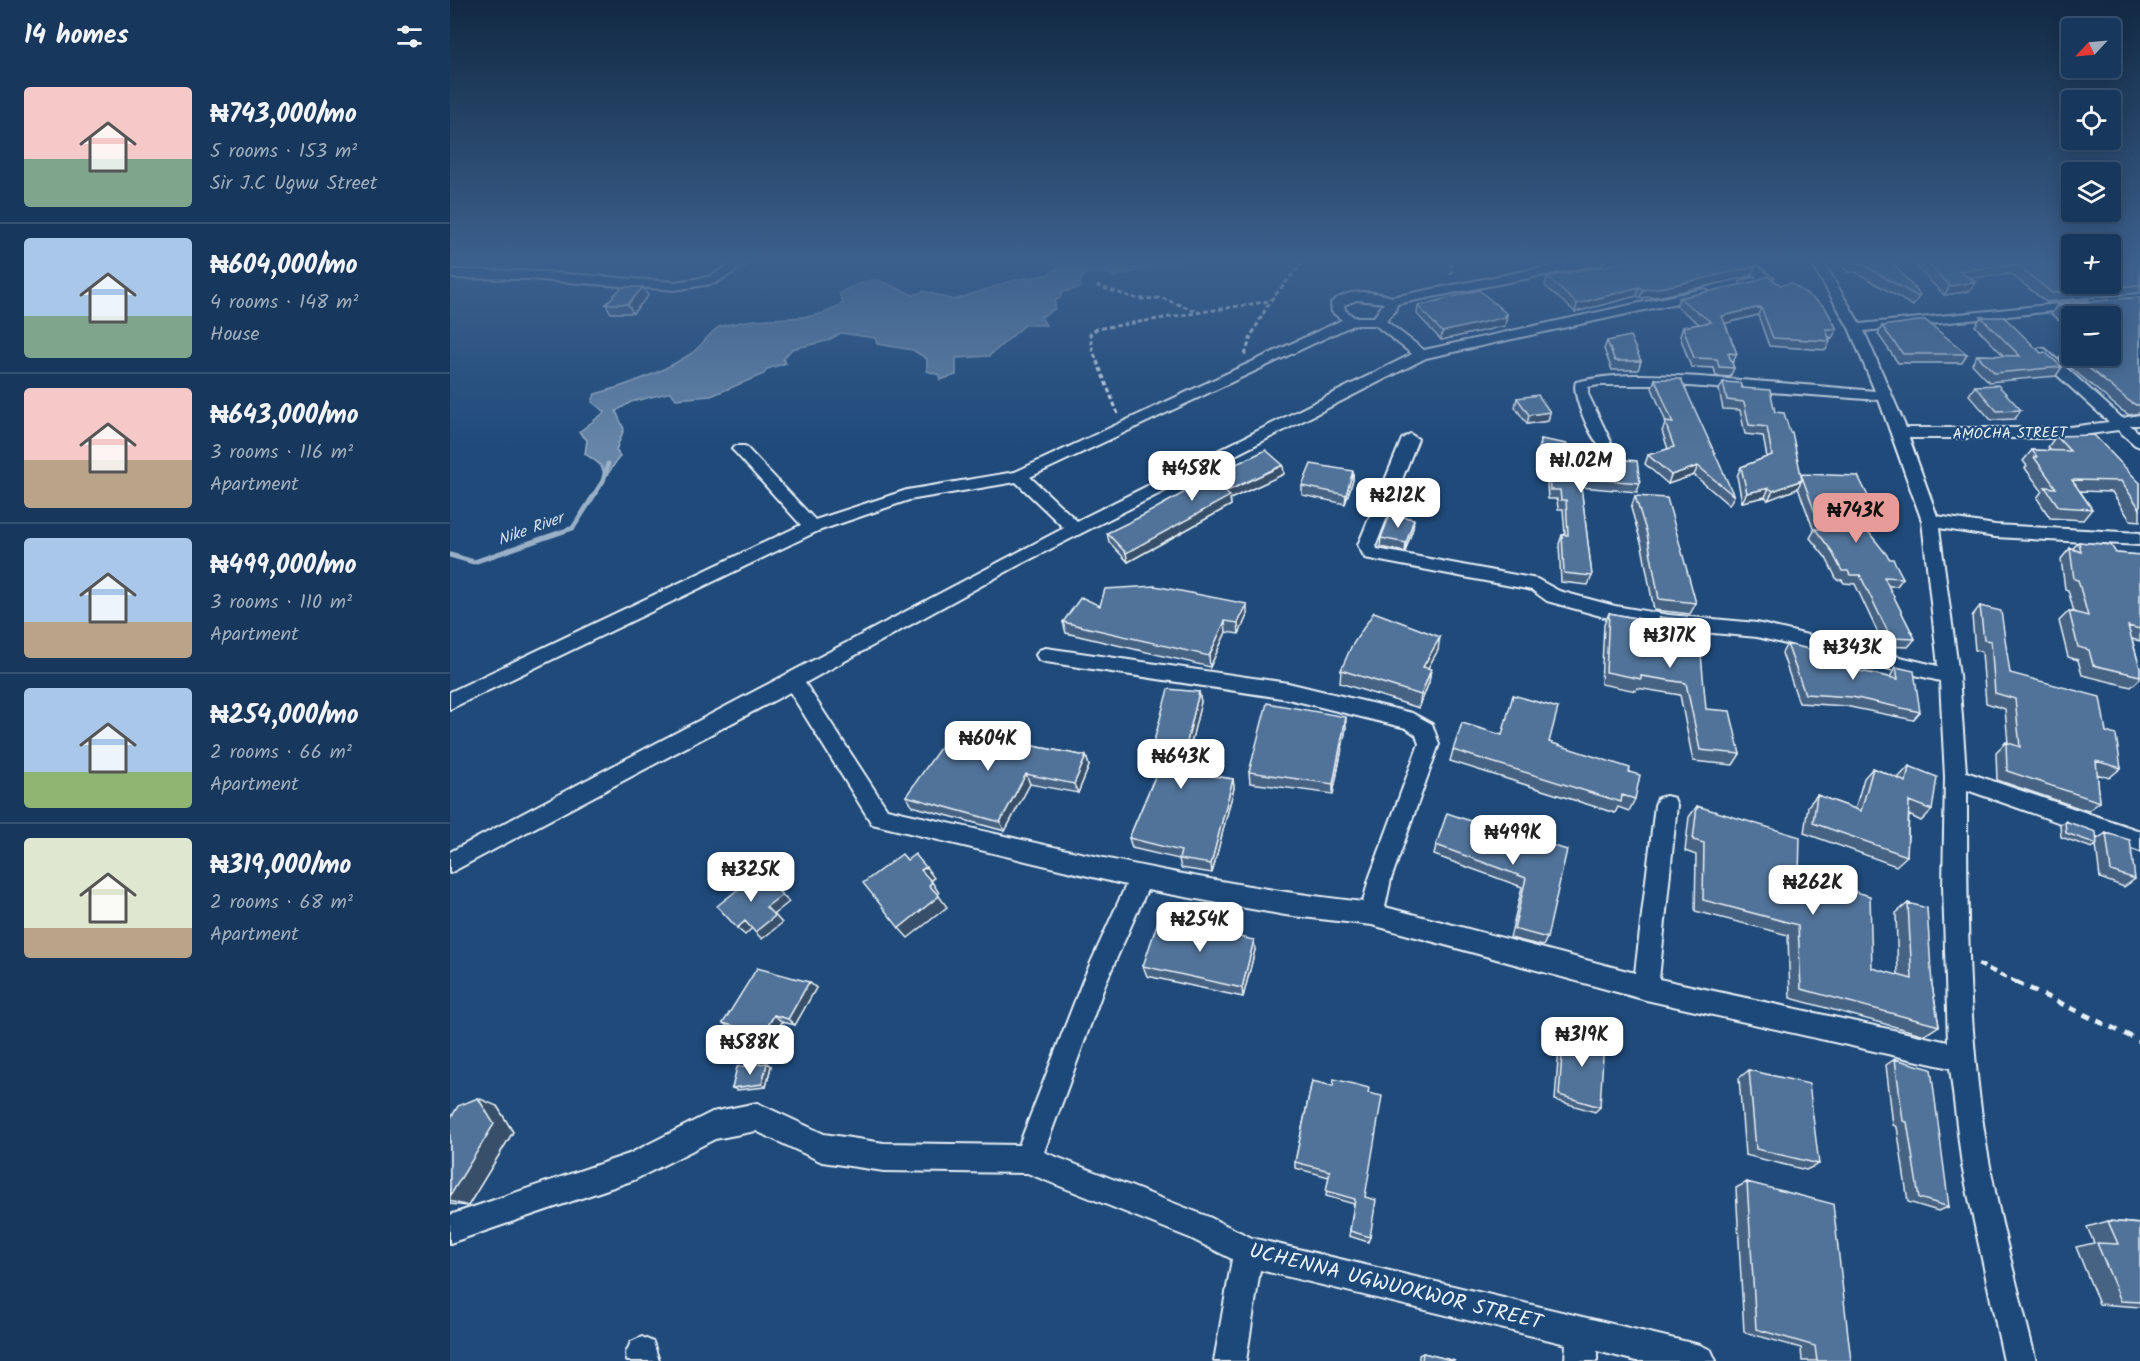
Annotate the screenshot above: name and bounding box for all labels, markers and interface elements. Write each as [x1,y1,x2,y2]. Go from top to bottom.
text: 14 homes [24,15,129,57]
north arrow [2061,18,2121,78]
map controls [2061,18,2121,366]
icon: filters [393,20,426,53]
button: locate [2061,90,2121,150]
text: ₦743,000/mo [210,94,357,136]
icon: home [72,111,144,183]
text: 5 rooms · 153 m² [210,136,357,168]
button: layers [2061,162,2121,222]
text: Sir J.C Ugwu Street [210,168,377,200]
button: + [2061,234,2121,294]
text: ₦604,000/mo [210,245,358,287]
icon: home [72,262,144,334]
text: 4 rooms · 148 m² [210,287,358,319]
button: − [2061,306,2121,366]
text: House [210,319,260,351]
text: ₦643,000/mo [210,395,359,437]
icon: home [72,412,144,484]
street label: AMOCHA STREET [1952,421,2070,447]
text: 3 rooms · 116 m² [210,437,353,469]
pin: ₦1.02M [1532,443,1630,494]
text: ₦1.02M [1550,446,1612,478]
pin: ₦458K [1150,451,1234,502]
text: ₦458K [1162,454,1222,486]
text: Apartment [210,469,299,501]
pin: ₦212K [1356,478,1440,529]
text: ₦212K [1370,481,1426,513]
pin: ₦743K [1814,493,1898,544]
text: ₦743K [1827,496,1885,528]
water label: Nike River [494,505,570,553]
text: ₦499,000/mo [210,545,357,587]
icon: home [72,562,144,634]
text: 3 rooms · 110 m² [210,587,352,619]
pin: ₦317K [1628,618,1712,669]
text: Apartment [210,619,299,651]
text: ₦317K [1644,621,1696,653]
pin: ₦343K [1811,630,1895,681]
text: ₦343K [1823,633,1883,665]
text: ₦254,000/mo [210,695,359,737]
icon: home [72,712,144,784]
pin: ₦604K [946,721,1030,772]
text: ₦604K [959,724,1017,756]
text: 2 rooms · 66 m² [210,737,352,769]
pin: ₦643K [1139,739,1223,790]
text: ₦643K [1151,742,1211,774]
text: Apartment [210,769,299,801]
pin: ₦499K [1471,815,1555,866]
text: ₦499K [1484,818,1542,850]
text: ₦319,000/mo [210,845,351,887]
pin: ₦325K [709,852,793,903]
text: ₦325K [721,855,781,887]
icon: home [72,862,144,934]
pin: ₦262K [1771,865,1855,916]
text: ₦262K [1783,868,1843,900]
text: 2 rooms · 68 m² [210,887,353,919]
pin: ₦254K [1158,902,1242,953]
text: ₦254K [1170,905,1230,937]
text: Apartment [210,919,299,951]
pin: ₦319K [1540,1017,1624,1068]
text: ₦319K [1555,1020,1609,1052]
pin: ₦588K [708,1025,792,1076]
text: ₦588K [720,1028,780,1060]
street label: UCHENNA UGWUOKWOR STREET [1246,1235,1547,1340]

